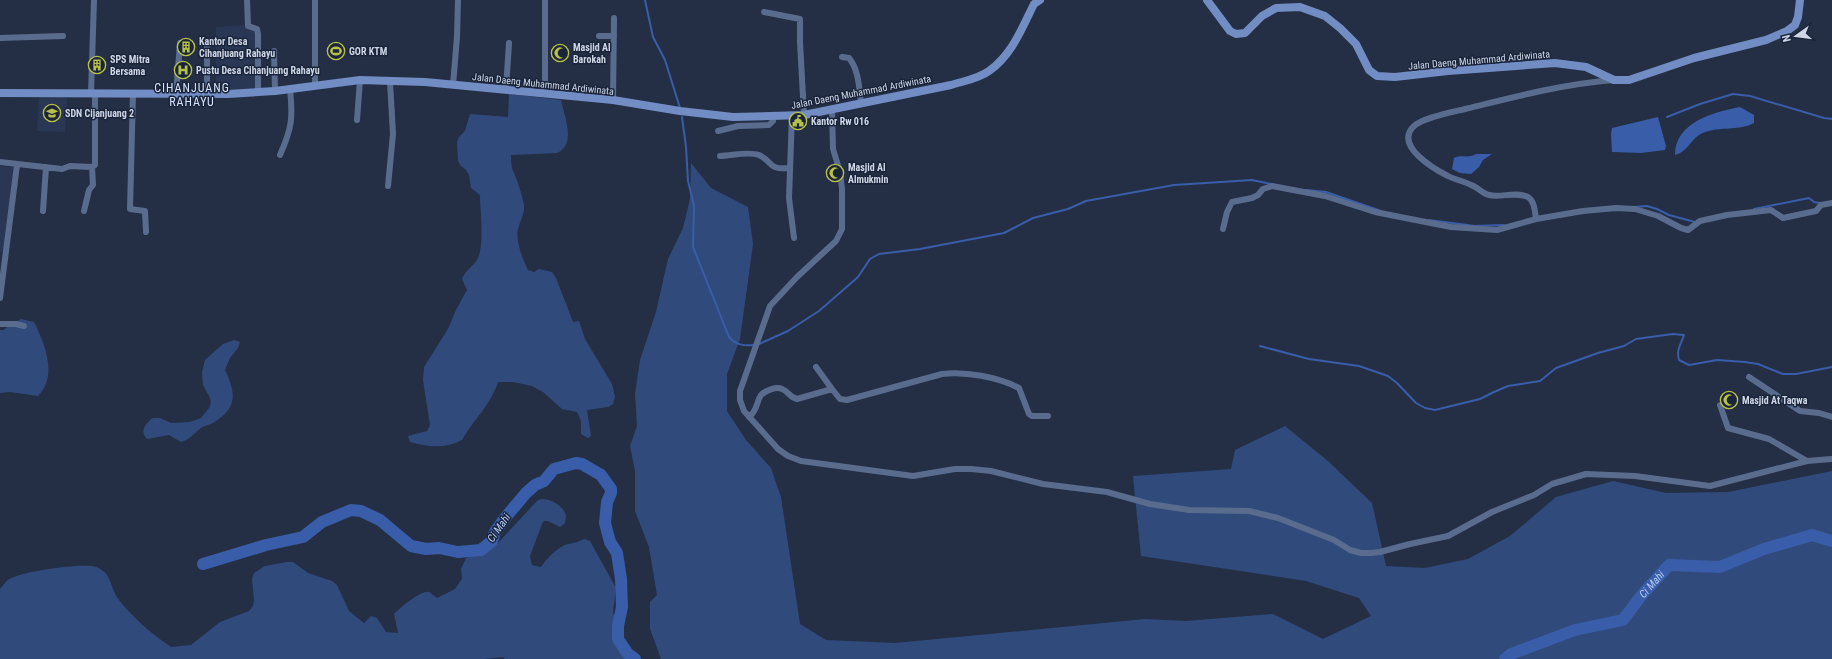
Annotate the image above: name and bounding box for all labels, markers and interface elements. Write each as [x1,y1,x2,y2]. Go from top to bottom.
north arrow [1776,16,1816,56]
text: N [1780,33,1794,43]
place label: Kantor Desa Cihanjuang Rahayu [199,36,275,59]
building icon: Kantor Desa Cihanjuang Rahayu [176,37,196,57]
sports icon: GOR KTM [326,41,346,61]
place label: Masjid Al Barokah [573,42,611,65]
mosque icon: Masjid Al Barokah [550,43,570,63]
place label: GOR KTM [349,46,387,57]
street label: Jalan Daeng Muhammad Ardiwinata [1408,48,1551,72]
place label: SPS Mitra Bersama [110,54,150,77]
building icon: SPS Mitra Bersama [87,55,107,75]
hospital icon: Pustu Desa Cihanjuang Rahayu [173,60,193,80]
place label: Pustu Desa Cihanjuang Rahayu [196,65,320,76]
street label: Jalan Daeng Muhammad Ardiwinata [472,71,615,97]
street label: Jalan Daeng Muhammad Ardiwinata [790,73,932,111]
district label: CIHANJUANG RAHAYU [154,81,230,109]
school or university icon: SDN Cijanjuang 2 [42,103,62,123]
place label: SDN Cijanjuang 2 [65,108,134,119]
public building icon: Kantor Rw 016 [788,111,808,131]
place label: Kantor Rw 016 [811,116,869,127]
place label: Masjid Al Almukmin [848,162,889,185]
mosque icon: Masjid Al Almukmin [825,163,845,183]
mosque icon: Masjid At Taqwa [1719,390,1739,410]
place label: Masjid At Taqwa [1742,395,1808,406]
water label: Ci Mahi [485,511,514,545]
water label: Ci Mahi [1636,568,1667,600]

